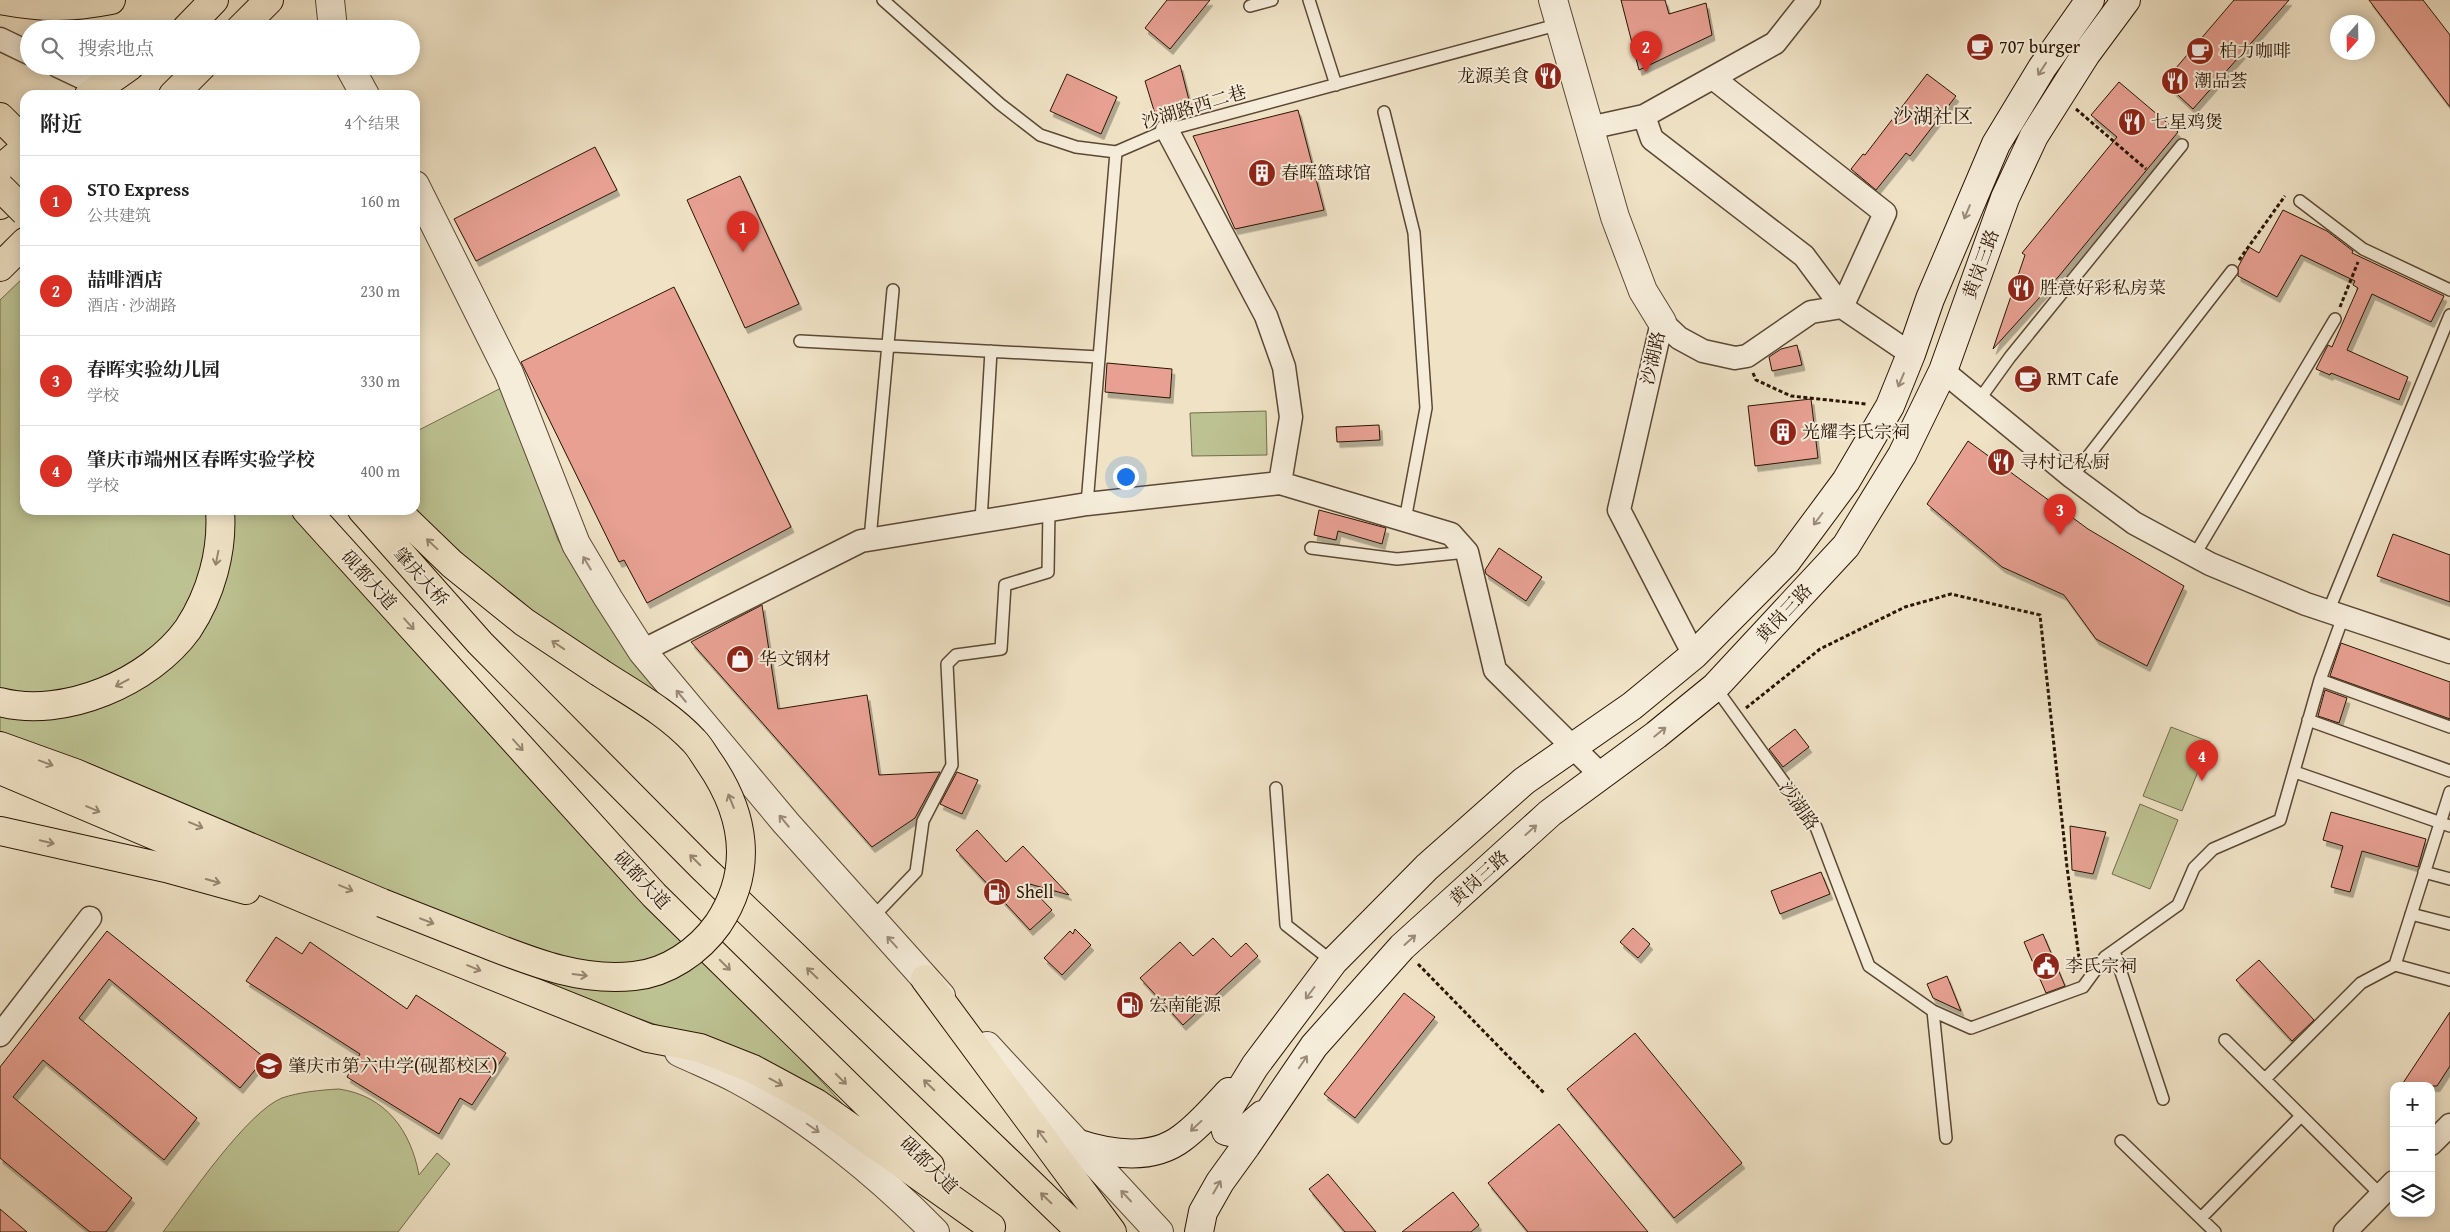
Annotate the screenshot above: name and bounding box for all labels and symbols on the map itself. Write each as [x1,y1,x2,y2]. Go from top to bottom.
north arrow [2330,15,2375,60]
pin: 2 [1630,31,1662,72]
cafe icon: 707 burger [1965,32,1995,62]
place label: 707 burger [1999,33,2081,60]
cafe icon: 柏力咖啡 [2185,36,2215,66]
place label: 柏力咖啡 [2219,37,2291,64]
restaurant icon: 龙源美食 [1533,61,1563,91]
one-way arrow [2037,61,2047,75]
place label: 龙源美食 [1457,62,1529,89]
restaurant icon: 潮品荟 [2160,66,2190,96]
place label: 潮品荟 [2194,67,2248,94]
street label: 沙湖路西二巷 [1138,78,1249,135]
district label: 沙湖社区 [1893,101,1973,130]
restaurant icon: 七星鸡煲 [2117,107,2147,137]
place label: 七星鸡煲 [2151,108,2223,135]
building icon: 春晖篮球馆 [1247,158,1277,188]
place label: 春晖篮球馆 [1281,159,1371,186]
one-way arrow [1961,204,1971,219]
pin: 1 [727,211,759,252]
street label: 黄岗三路 [1956,225,2006,302]
restaurant icon: 胜意好彩私房菜 [2006,273,2036,303]
place label: 胜意好彩私房菜 [2040,274,2166,301]
street label: 沙湖路 [1633,329,1672,387]
cafe icon: RMT Cafe [2013,364,2043,394]
place label: RMT Cafe [2047,365,2119,392]
one-way arrow [1895,372,1905,387]
building icon: 光耀李氏宗祠 [1768,417,1798,447]
place label: 光耀李氏宗祠 [1802,418,1910,445]
restaurant icon: 寻村记私厨 [1986,447,2016,477]
place label: 寻村记私厨 [2020,448,2110,475]
your location [1113,464,1139,490]
pin: 3 [2044,494,2076,535]
one-way arrow [1813,512,1823,526]
one-way arrow [425,538,438,550]
street label: 肇庆大桥 [387,541,455,612]
street label: 砚都大道 [335,544,403,615]
one-way arrow [211,550,221,566]
one-way arrow [582,557,592,571]
street label: 黄岗三路 [1749,577,1818,648]
one-way arrow [403,618,415,631]
one-way arrow [552,640,566,650]
shop icon: 华文钢材 [725,644,755,674]
place label: 华文钢材 [759,645,831,672]
one-way arrow [115,678,129,688]
one-way arrow [675,689,687,702]
one-way arrow [1653,726,1666,737]
one-way arrow [512,738,524,751]
pin: 4 [2186,740,2218,781]
one-way arrow [38,759,53,768]
street label: 沙湖路 [1773,776,1826,836]
one-way arrow [726,794,735,809]
one-way arrow [85,805,100,815]
one-way arrow [779,815,790,828]
one-way arrow [188,820,203,830]
one-way arrow [1524,825,1537,836]
one-way arrow [39,838,55,847]
street label: 砚都大道 [608,844,677,915]
street label: 黄岗三路 [1443,844,1514,912]
one-way arrow [689,854,701,866]
one-way arrow [204,876,220,886]
fuel station icon: Shell [982,877,1012,907]
place label: Shell [1016,878,1053,905]
one-way arrow [338,883,353,893]
one-way arrow [419,917,435,926]
one-way arrow [1404,934,1417,946]
one-way arrow [886,936,898,949]
public building icon: 李氏宗祠 [2031,951,2061,981]
place label: 李氏宗祠 [2065,952,2137,979]
one-way arrow [719,959,731,971]
one-way arrow [467,965,482,974]
one-way arrow [805,967,818,979]
one-way arrow [572,970,588,980]
one-way arrow [1305,986,1316,999]
fuel station icon: 宏南能源 [1115,990,1145,1020]
place label: 宏南能源 [1149,991,1221,1018]
school or university icon: 肇庆市第六中学(砚都校区) [254,1051,284,1081]
place label: 肇庆市第六中学(砚都校区) [288,1052,498,1079]
one-way arrow [1299,1055,1309,1069]
one-way arrow [835,1073,847,1085]
one-way arrow [768,1077,782,1087]
one-way arrow [923,1080,935,1092]
one-way arrow [1189,1120,1202,1132]
one-way arrow [806,1123,820,1133]
one-way arrow [1037,1129,1047,1143]
street label: 砚都大道 [894,1130,964,1200]
one-way arrow [1212,1180,1222,1195]
one-way arrow [1120,1190,1132,1203]
one-way arrow [1040,1192,1052,1204]

